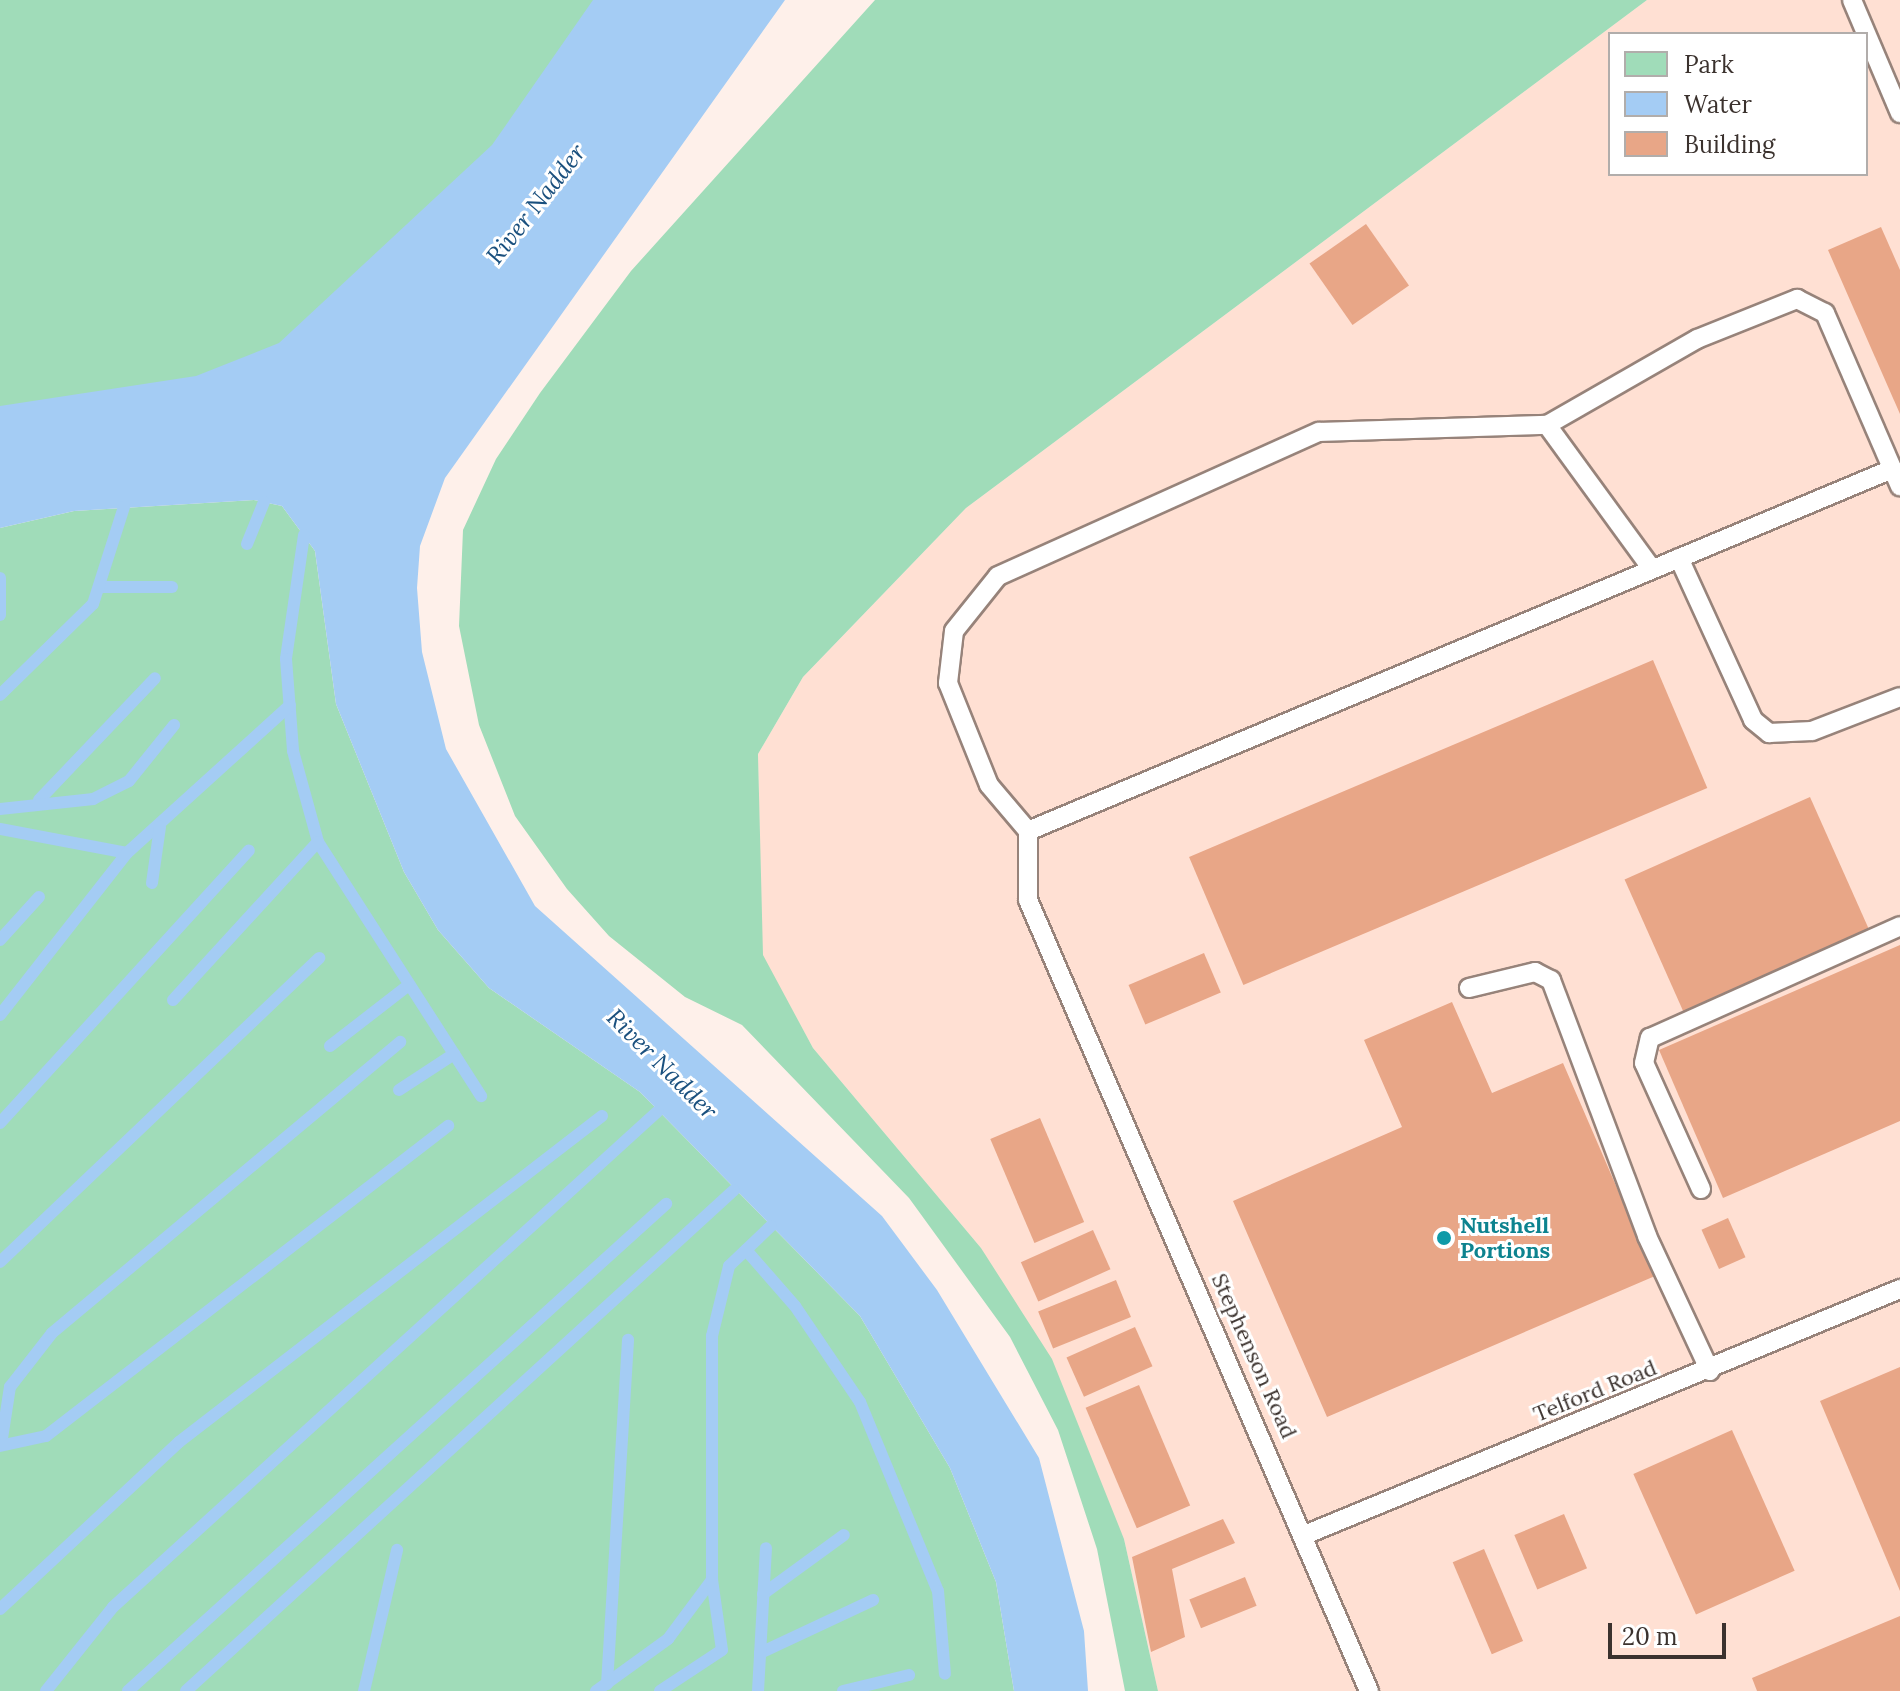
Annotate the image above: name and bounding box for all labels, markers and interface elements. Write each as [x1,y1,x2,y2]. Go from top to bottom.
legend [1608,32,1868,176]
text: Park [1684,49,1734,80]
text: Water [1684,89,1752,120]
text: Building [1684,129,1775,160]
water label: River Nadder [480,138,592,270]
water label: River Nadder [601,1003,723,1125]
place label: Nutshell Portions [1460,1212,1550,1264]
marker: Nutshell Portions [1435,1229,1453,1247]
street label: Stephenson Road [1206,1269,1302,1443]
street label: Telford Road [1530,1354,1660,1428]
scale bar [1612,1607,1730,1657]
text: 20 m [1622,1621,1678,1652]

